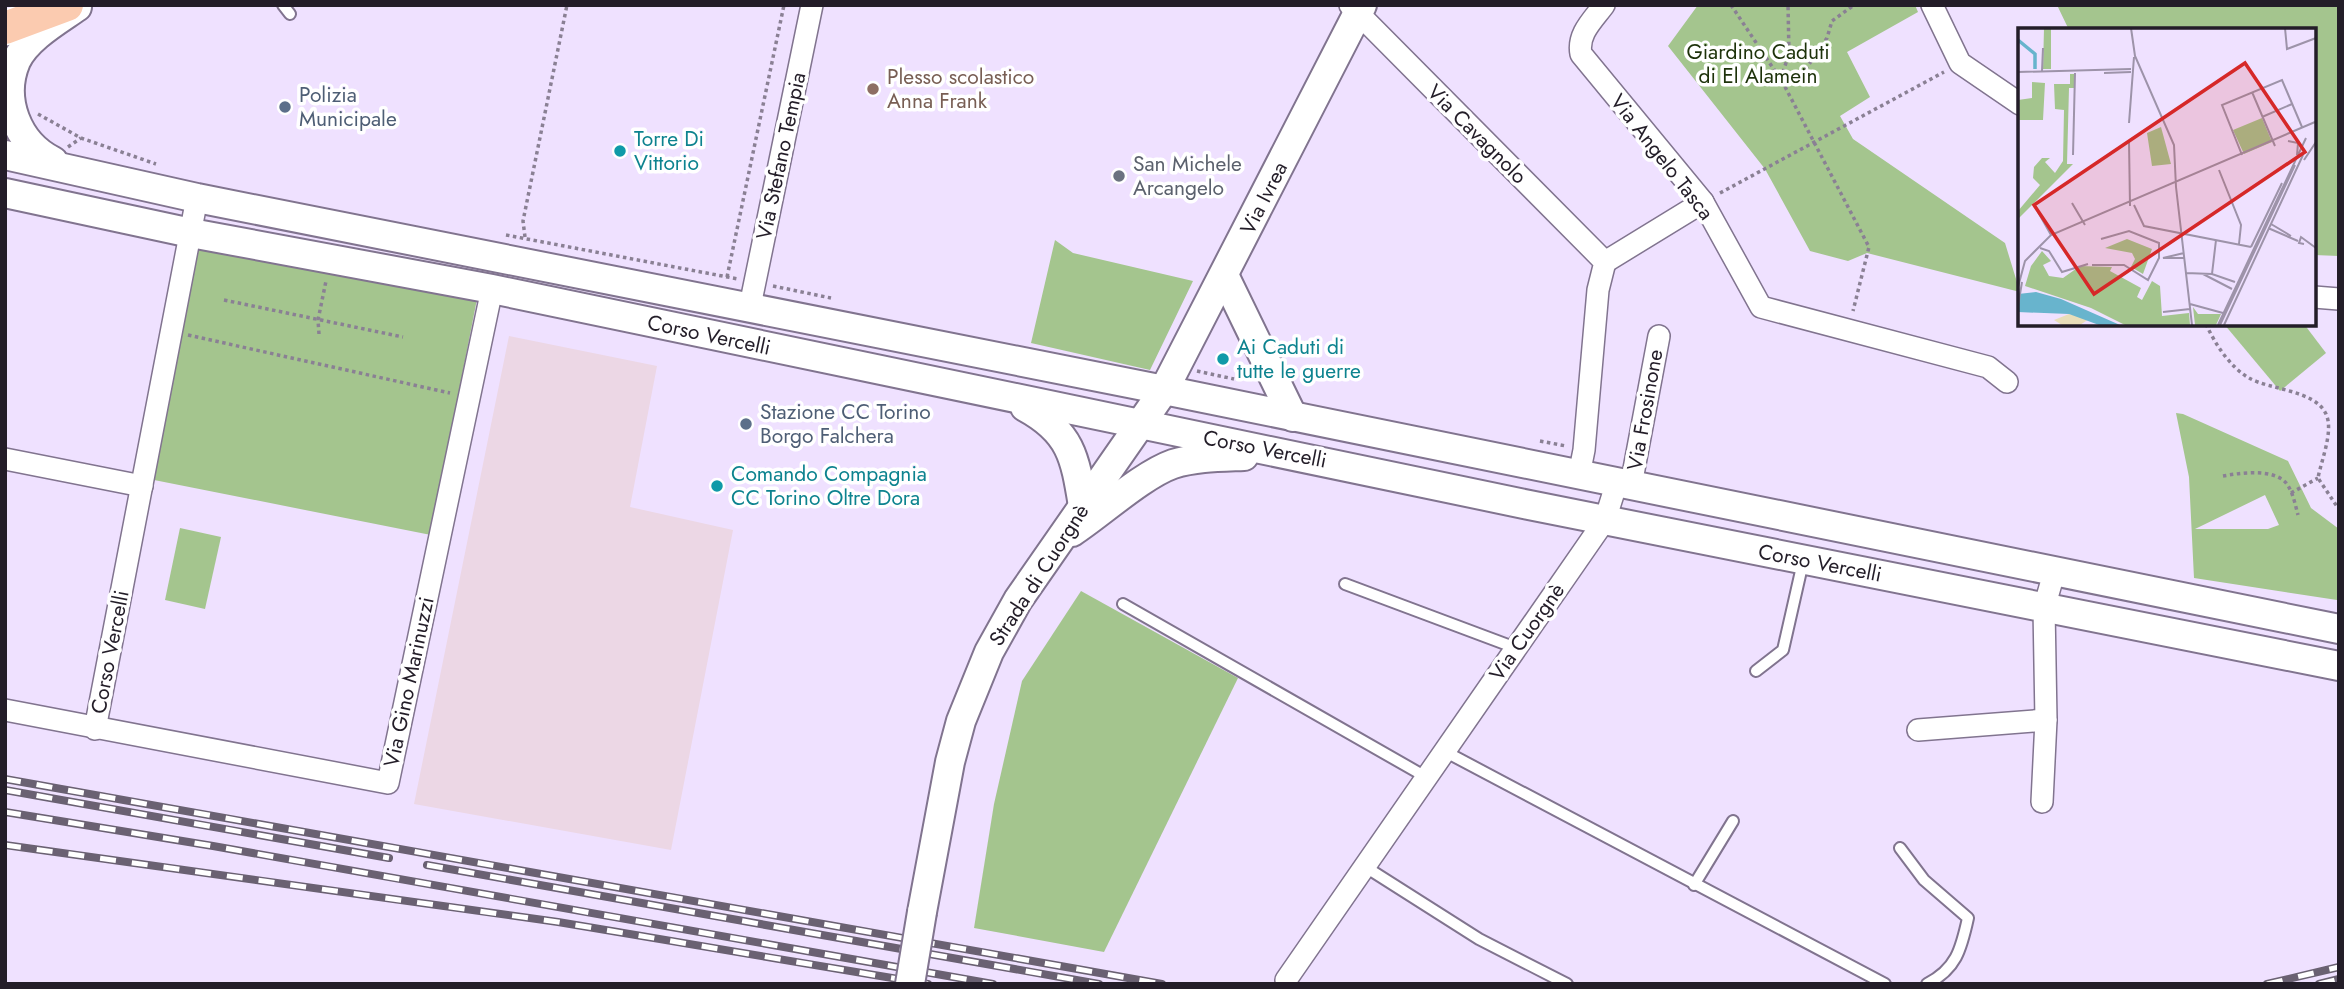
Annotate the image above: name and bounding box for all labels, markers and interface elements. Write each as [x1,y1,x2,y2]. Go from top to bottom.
inset map [2018,28,2316,326]
park label: Giardino Caduti di El Alamein [1686,37,1830,91]
place label: Plesso scolastico Anna Frank [887,62,1034,116]
street label: Via Stefano Tempia [749,70,813,242]
street label: Via Cavagnolo [1420,77,1534,191]
place label: Polizia Municipale [299,80,397,134]
marker: Plesso scolastico Anna Frank [865,81,881,97]
street label: Via Angelo Tasca [1603,88,1721,226]
marker: Polizia Municipale [277,99,293,115]
place label: Torre Di Vittorio [634,124,704,178]
marker: Torre Di Vittorio [612,143,628,159]
place label: San Michele Arcangelo [1133,149,1242,203]
street label: Via Ivrea [1233,156,1295,240]
marker: San Michele Arcangelo [1111,168,1127,184]
street label: Corso Vercelli [645,307,773,363]
place label: Ai Caduti di tutte le guerre [1237,332,1361,386]
street label: Via Frosinone [1620,347,1670,473]
marker: Ai Caduti di tutte le guerre [1215,351,1231,367]
place label: Stazione CC Torino Borgo Falchera [760,397,931,451]
marker: Stazione CC Torino Borgo Falchera [738,416,754,432]
street label: Corso Vercelli [1201,422,1329,476]
place label: Comando Compagnia CC Torino Oltre Dora [731,459,927,513]
marker: Comando Compagnia CC Torino Oltre Dora [709,478,725,494]
street label: Strada di Cuorgnè [982,498,1096,652]
street label: Corso Vercelli [1756,536,1884,590]
street label: Via Cuorgnè [1482,577,1572,687]
street label: Corso Vercelli [83,588,137,716]
street label: Via Gino Marinuzzi [376,594,442,770]

